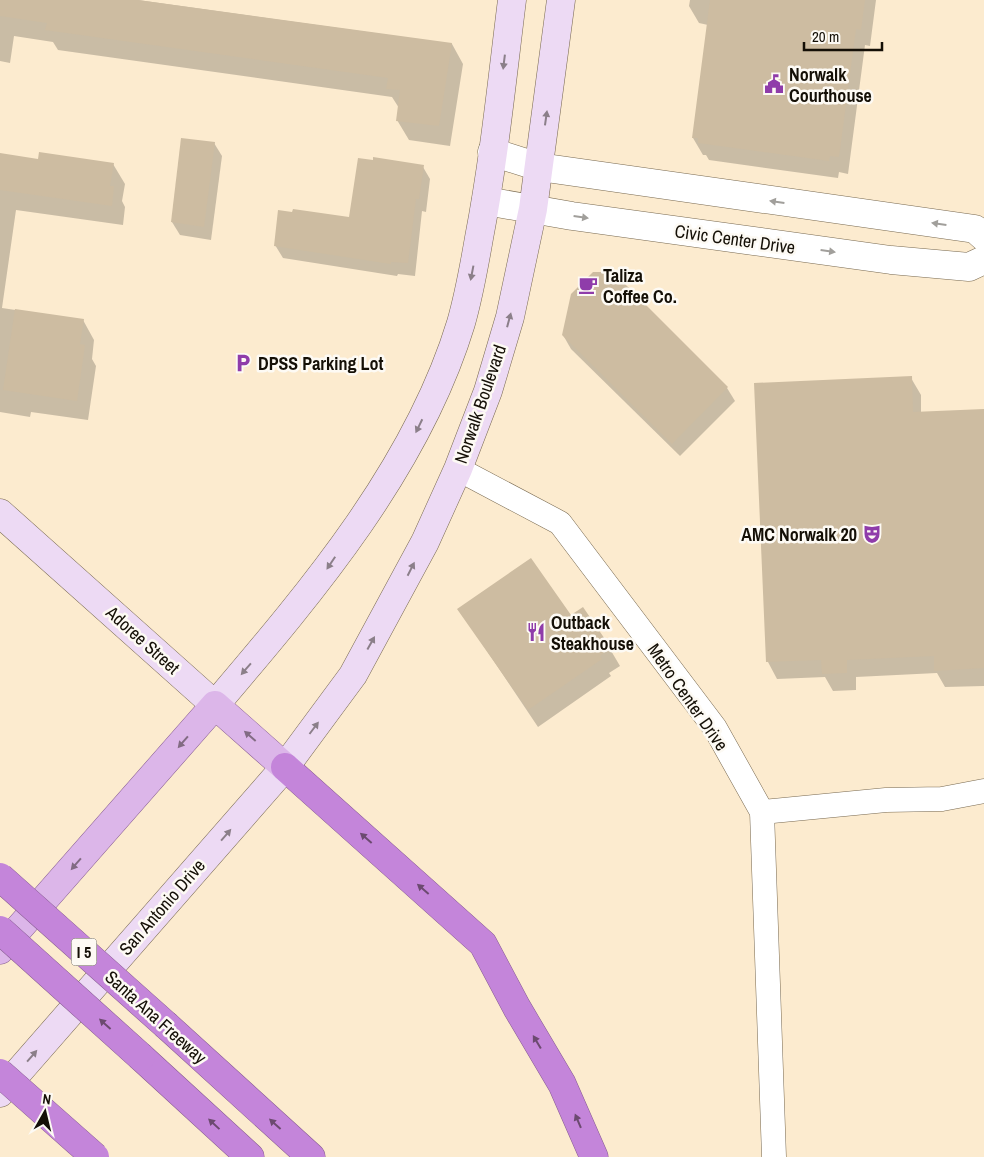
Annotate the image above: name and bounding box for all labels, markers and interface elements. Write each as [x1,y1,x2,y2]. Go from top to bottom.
scale bar [804,20,882,52]
text: 20 m [812,26,839,47]
one-way arrow [500,55,508,71]
place label: Norwalk Courthouse [789,62,872,108]
public building icon: Norwalk Courthouse [763,73,785,95]
one-way arrow [542,110,550,126]
one-way arrow [768,197,784,205]
one-way arrow [573,214,589,222]
street label: Civic Center Drive [673,218,797,260]
one-way arrow [931,220,947,228]
one-way arrow [821,248,837,256]
place label: Taliza Coffee Co. [603,263,677,309]
one-way arrow [468,266,476,282]
cafe icon: Taliza Coffee Co. [577,274,599,296]
one-way arrow [505,312,513,327]
street label: Norwalk Boulevard [448,341,512,467]
place label: DPSS Parking Lot [258,351,384,376]
parking icon: DPSS Parking Lot [232,352,254,374]
one-way arrow [415,419,423,433]
place label: AMC Norwalk 20 [741,522,857,547]
theatre icon: AMC Norwalk 20 [861,523,883,545]
one-way arrow [326,556,336,569]
one-way arrow [407,561,415,576]
street label: Adoree Street [100,600,185,680]
place label: Outback Steakhouse [551,610,634,656]
restaurant icon: Outback Steakhouse [525,621,547,643]
one-way arrow [367,636,375,651]
street label: Metro Center Drive [642,638,734,756]
one-way arrow [240,662,251,675]
one-way arrow [309,721,319,735]
one-way arrow [244,730,256,742]
one-way arrow [178,736,189,748]
one-way arrow [220,828,231,841]
one-way arrow [359,833,372,844]
street label: San Antonio Drive [113,854,211,960]
one-way arrow [70,858,82,870]
one-way arrow [417,884,430,895]
road number: I 5 [72,939,96,966]
street label: Santa Ana Freeway [100,965,213,1070]
one-way arrow [99,1018,111,1030]
one-way arrow [533,1036,542,1049]
one-way arrow [26,1051,38,1063]
north arrow [20,1087,70,1137]
text: N [41,1090,52,1109]
one-way arrow [573,1114,581,1128]
one-way arrow [208,1118,220,1130]
one-way arrow [269,1118,281,1130]

